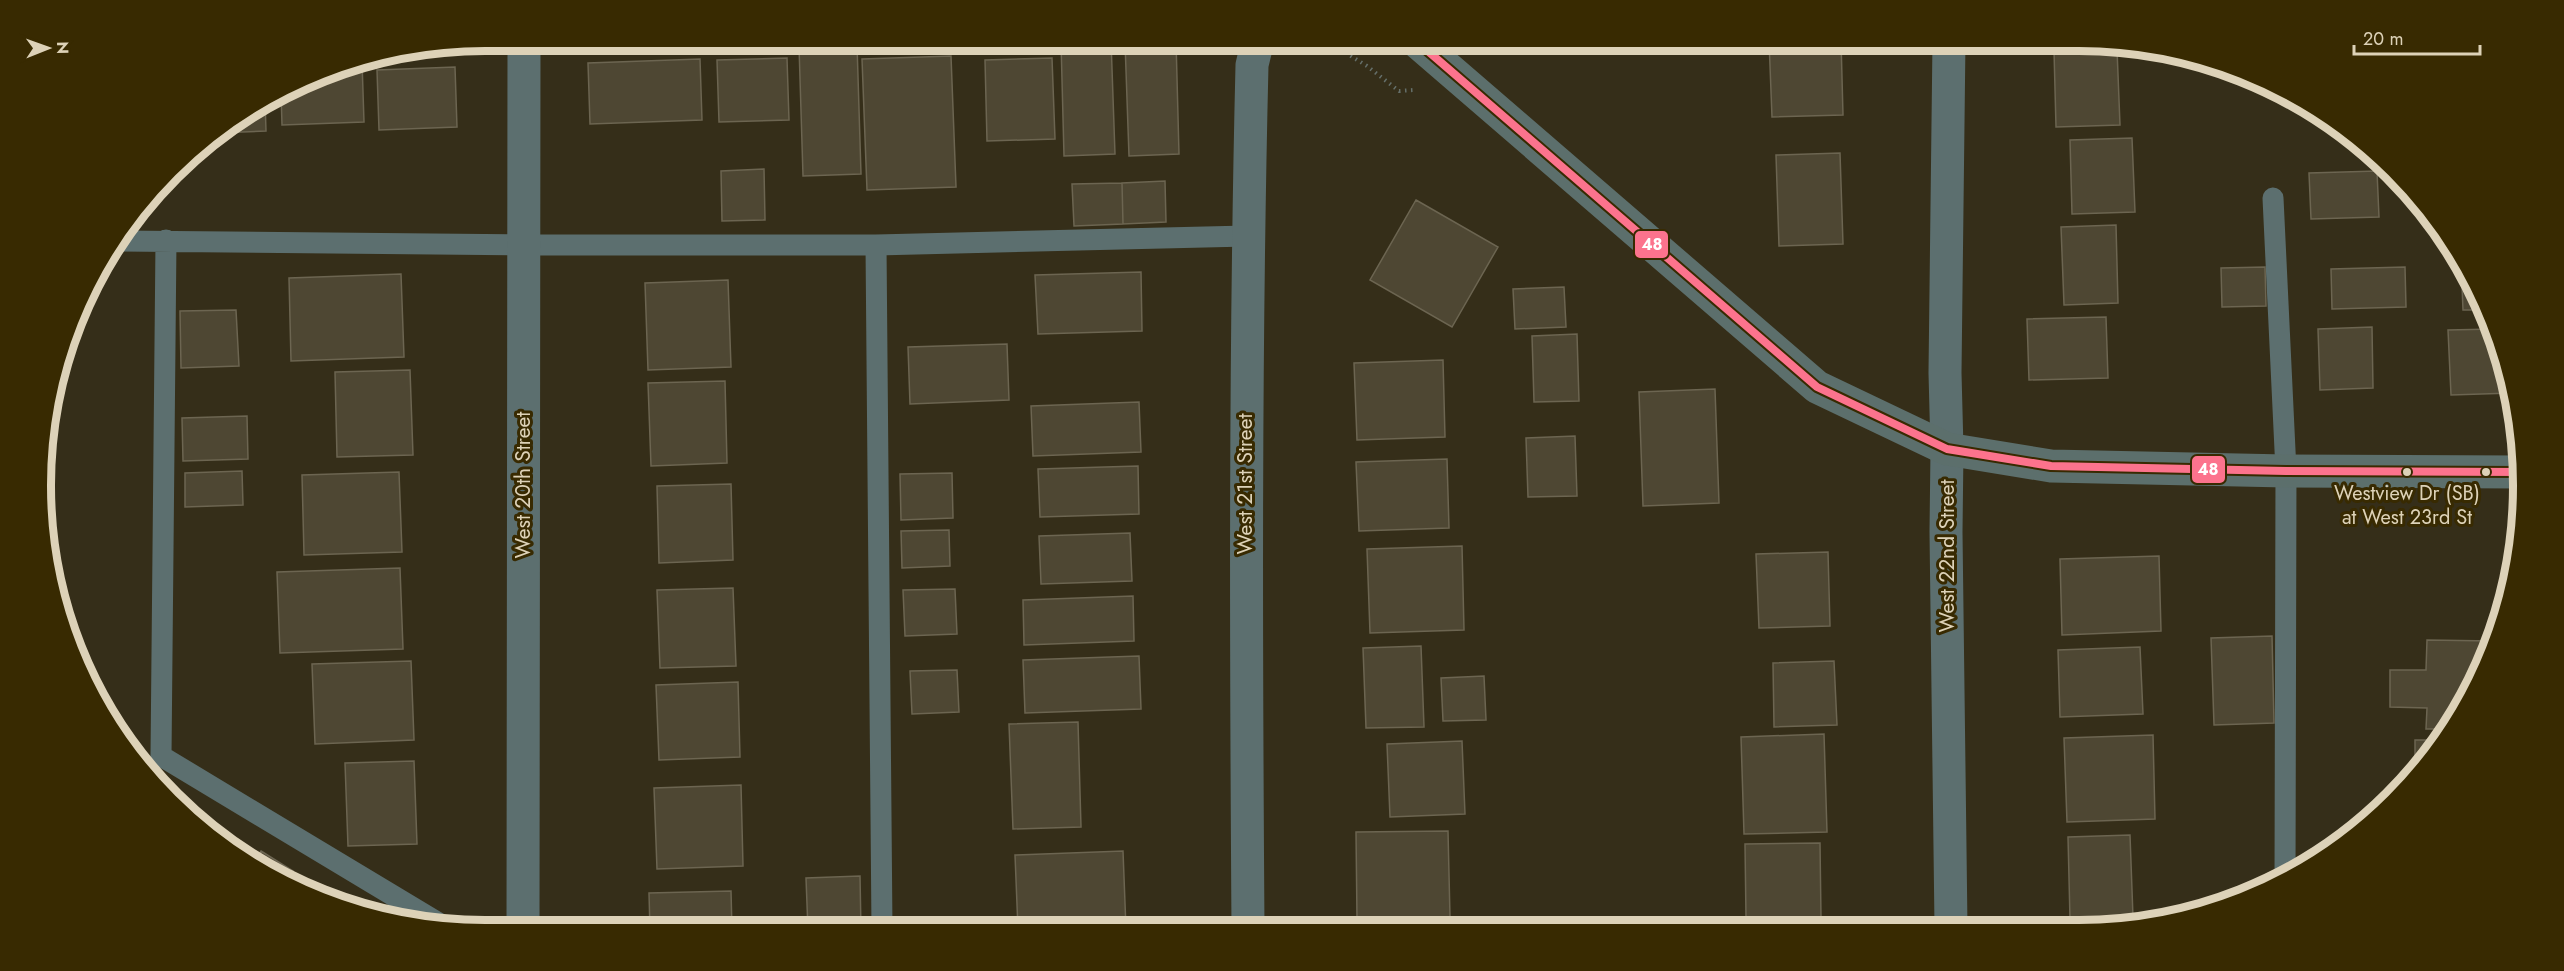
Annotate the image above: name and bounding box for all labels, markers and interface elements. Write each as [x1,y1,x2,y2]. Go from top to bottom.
north arrow [18,18,78,78]
scale bar [2354,18,2480,56]
text: 20 m [2363,26,2403,52]
text: N [51,41,74,54]
line badge: 48 [1634,230,1669,259]
text: 48 [1641,233,1663,256]
street label: West 20th Street [508,412,538,558]
street label: West 21st Street [1230,413,1260,555]
line badge: 48 [2191,455,2226,484]
text: 48 [2197,458,2219,481]
marker: Westview Dr (SB) at West 23rd St [2401,466,2413,478]
unlabelled marker [2480,466,2492,478]
street label: West 22nd Street [1932,479,1962,633]
place label: Westview Dr (SB) at West 23rd St [2334,479,2480,532]

